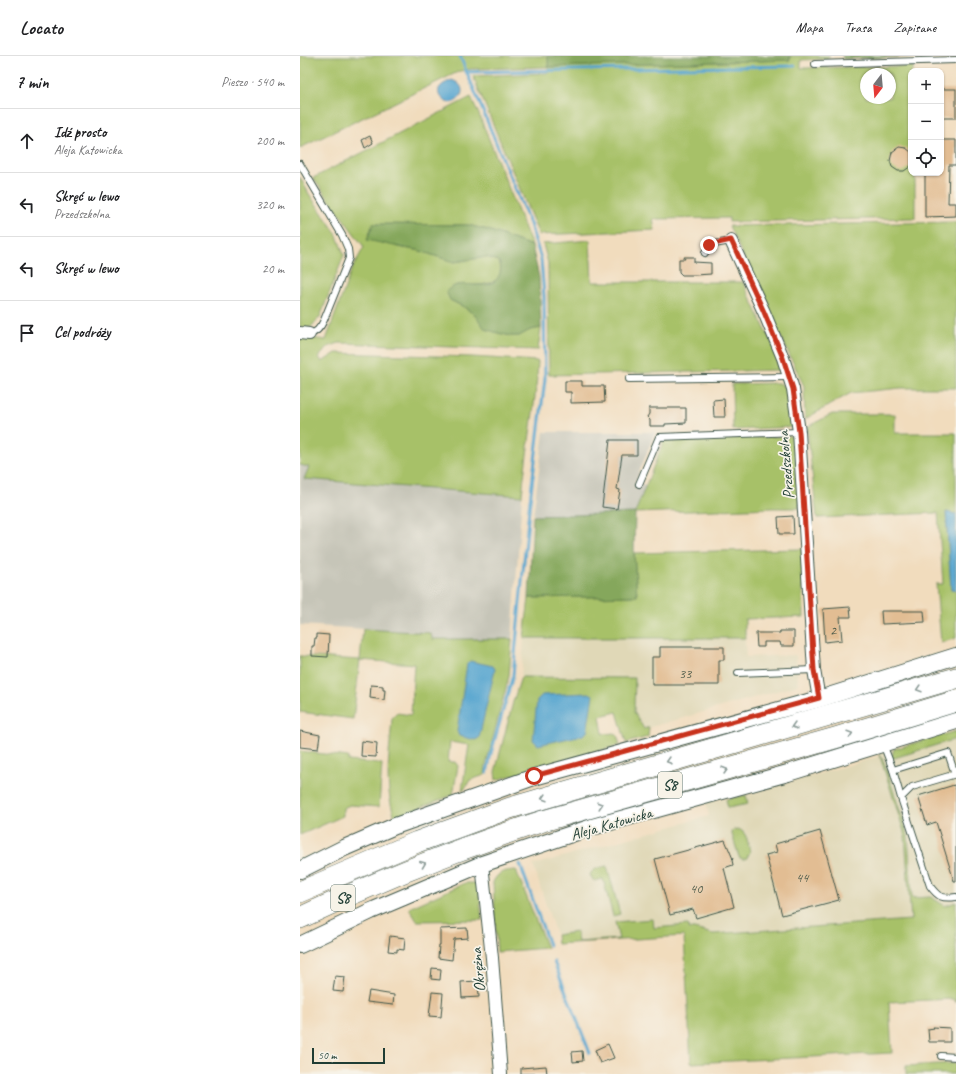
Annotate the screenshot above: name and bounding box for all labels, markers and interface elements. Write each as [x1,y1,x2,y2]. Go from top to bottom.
text: Locato [20,16,63,40]
text: Mapa [796,19,823,36]
text: Trasa [845,19,872,36]
text: Zapisane [894,19,936,36]
north arrow [860,68,896,104]
map controls [908,68,944,176]
button: + [908,68,944,104]
text: 7 min [16,72,49,93]
text: Pieszo · 540 m [221,74,284,90]
button: − [908,104,944,140]
text: Idź prosto [54,123,107,142]
icon: ahead [16,130,38,152]
text: 200 m [256,133,284,149]
button: locate [908,140,944,176]
text: Aleja Katowicka [54,142,122,158]
text: Skręć w lewo [54,187,119,206]
icon: left [16,194,38,216]
text: 320 m [256,197,284,213]
text: Przedszkolna [54,206,109,222]
route end [700,236,718,254]
icon: left [16,258,38,280]
text: Skręć w lewo [54,259,119,278]
text: 20 m [262,261,284,277]
icon: arrive [16,322,38,344]
text: Cel podróży [54,323,110,342]
street label: Przedszkolna [773,429,799,500]
house number: 2 [830,622,838,639]
house number: 33 [679,665,693,682]
one-way arrow [915,684,922,693]
one-way arrow [791,721,798,730]
one-way arrow [846,730,853,739]
one-way arrow [666,756,673,765]
one-way arrow [721,766,728,775]
route start [525,767,543,785]
road number: S8 [658,772,682,798]
one-way arrow [541,793,548,802]
one-way arrow [596,801,603,810]
street label: Aleja Katowicka [568,802,656,845]
one-way arrow [420,861,427,869]
house number: 44 [796,869,810,886]
house number: 40 [690,880,704,897]
road number: S8 [331,885,355,911]
street label: Okrężna [466,946,490,993]
scale bar [312,1046,385,1065]
text: 50 m [318,1048,337,1062]

